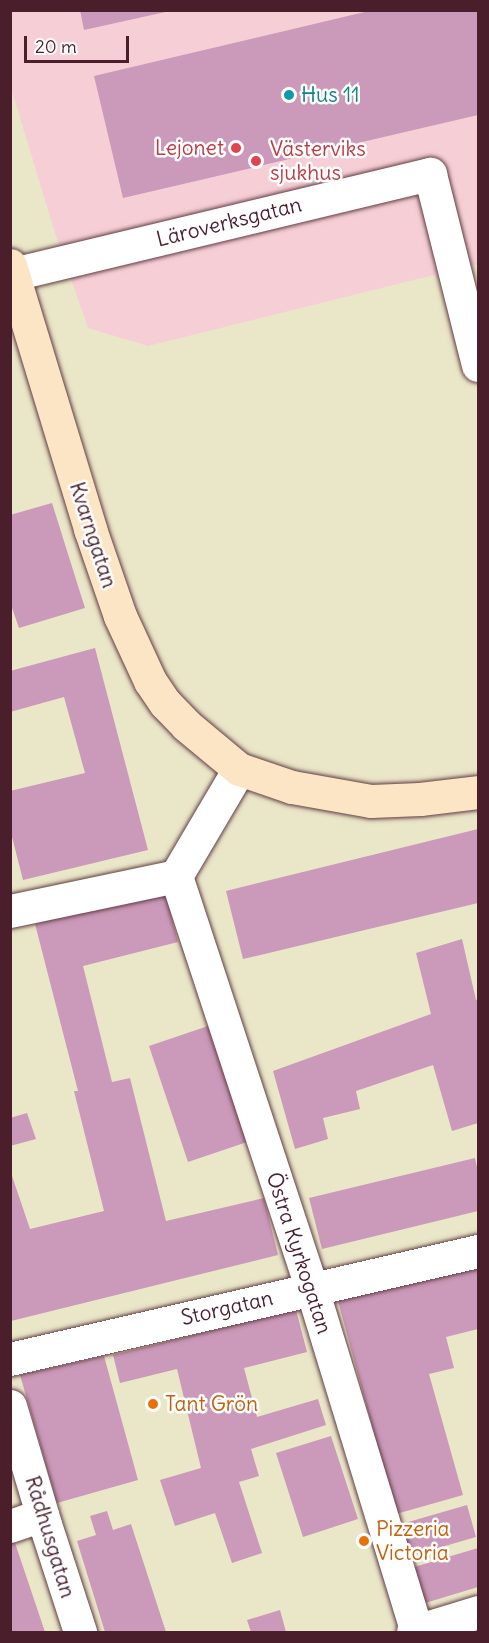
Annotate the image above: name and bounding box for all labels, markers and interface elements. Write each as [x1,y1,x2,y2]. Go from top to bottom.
scale bar [27,24,132,62]
text: 20 m [35,35,77,58]
place label: Hus 11 [301,82,360,108]
marker: Hus 11 [282,88,296,102]
place label: Lejonet [155,135,224,161]
place label: Västerviks sjukhus [270,136,366,186]
marker: Lejonet [229,141,243,155]
marker: Västerviks sjukhus [247,152,265,170]
street label: Läroverksgatan [154,192,304,252]
street label: Kvarngatan [64,479,122,591]
street label: Östra Kyrkogatan [261,1169,337,1337]
street label: Storgatan [179,1285,275,1331]
place label: Tant Grön [165,1391,258,1417]
marker: Tant Grön [146,1397,160,1411]
street label: Rådhusgatan [19,1473,81,1601]
place label: Pizzeria Victoria [376,1516,450,1566]
marker: Pizzeria Victoria [357,1534,371,1548]

